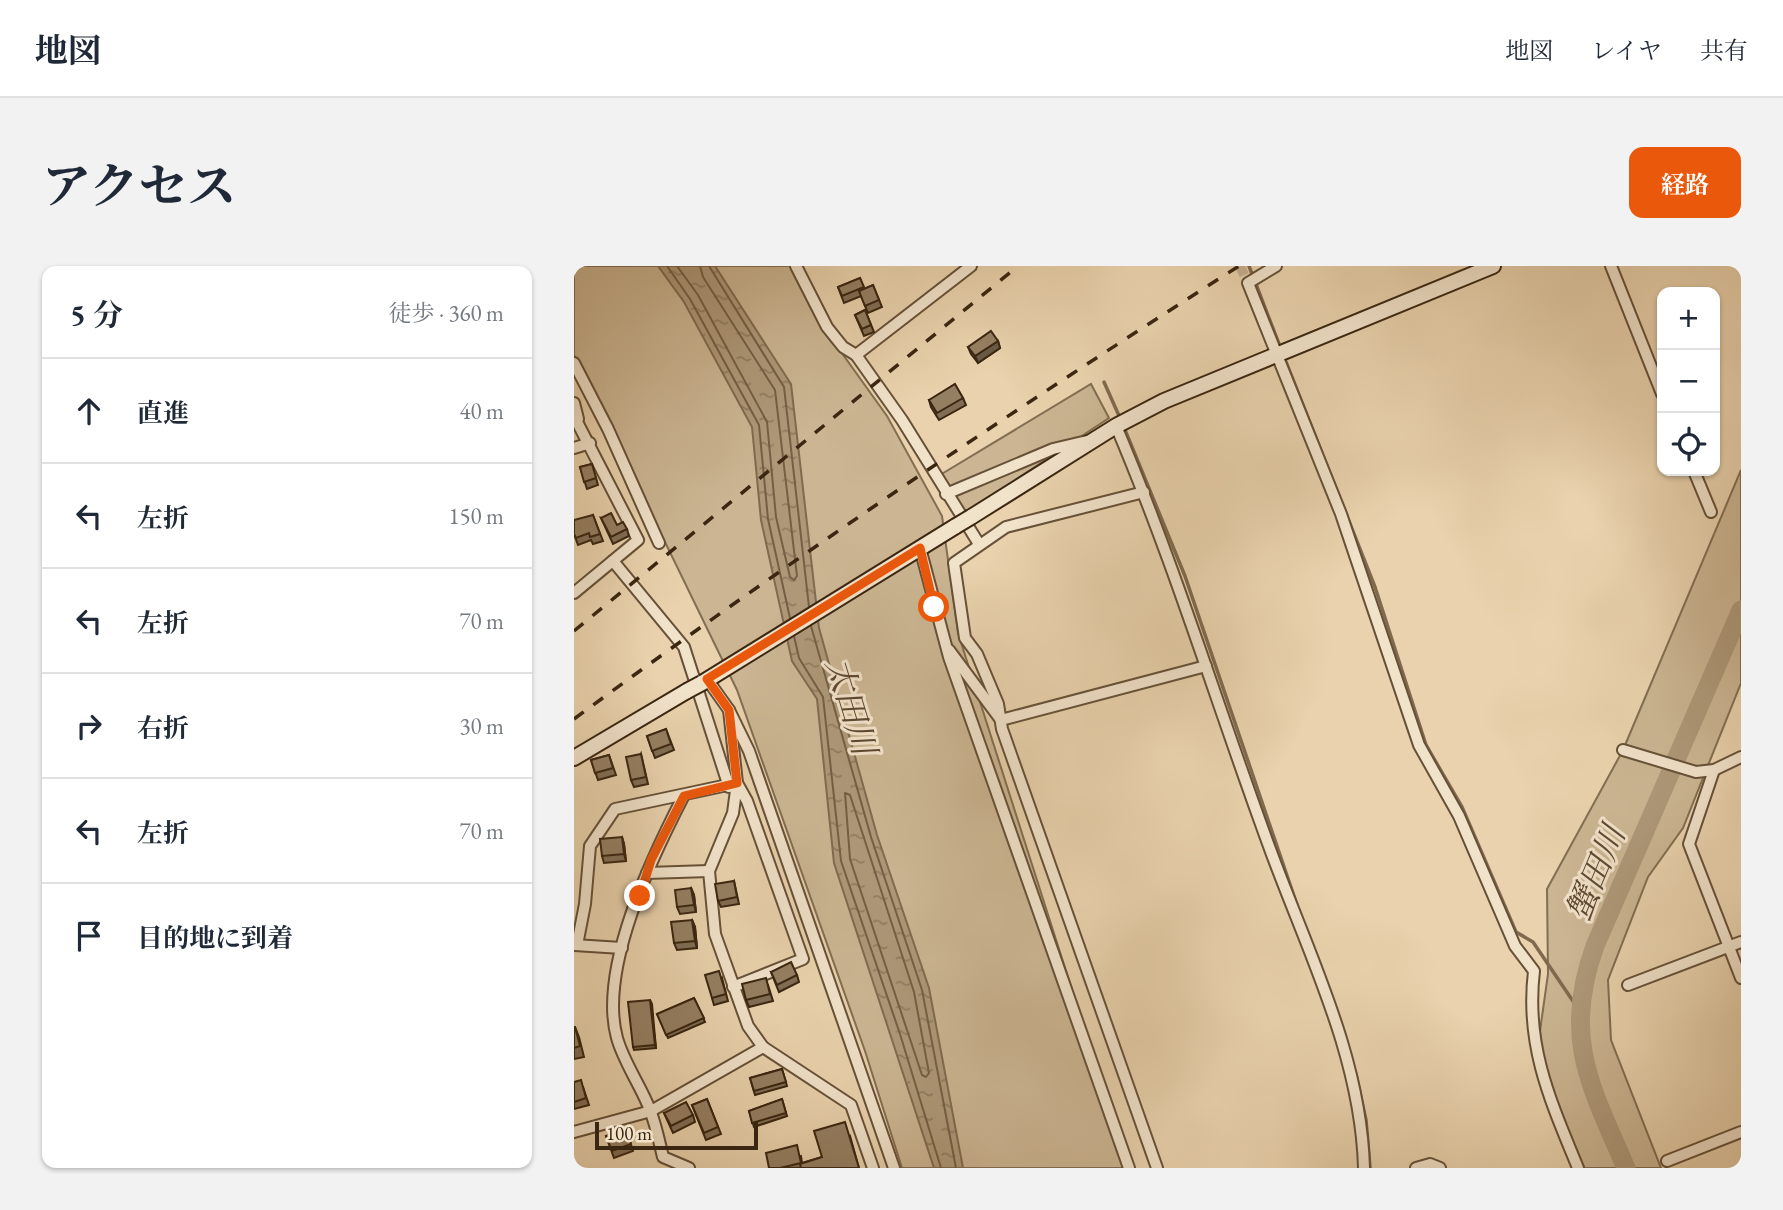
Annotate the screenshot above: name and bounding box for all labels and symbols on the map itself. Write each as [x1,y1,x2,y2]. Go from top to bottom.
route start [918,591,949,622]
water label: 太田川 [816,653,887,763]
water label: 蟹田川 [1556,816,1636,927]
route end [624,880,655,911]
scale bar [595,1119,758,1151]

